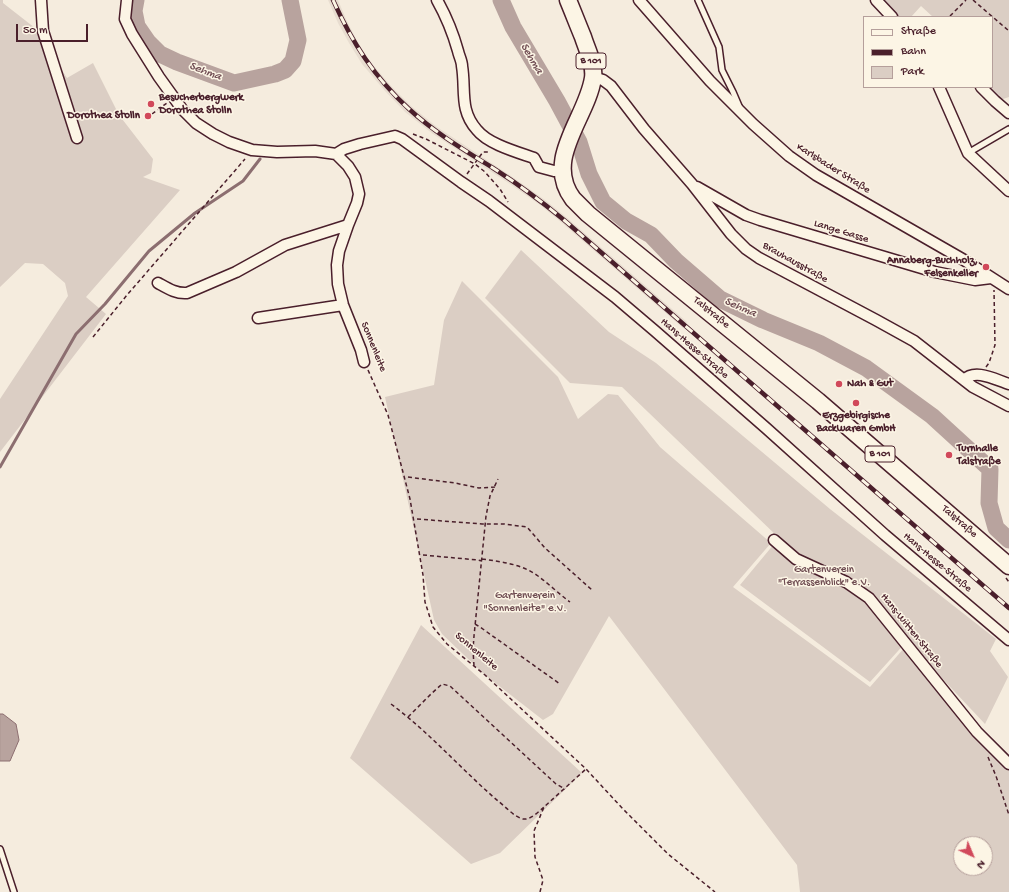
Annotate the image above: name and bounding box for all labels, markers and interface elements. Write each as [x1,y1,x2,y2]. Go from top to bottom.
scale bar [18,16,90,42]
legend [863,16,993,88]
text: 50 m [23,24,48,38]
text: Straße [901,25,936,39]
water label: Sehma [516,41,546,77]
text: Bahn [901,45,926,59]
road number: B 101 [576,53,606,69]
water label: Sehma [187,59,223,85]
text: Park [901,65,924,79]
place label: Besucherbergwerk Dorothea Stolln [159,91,243,117]
marker: Besucherbergwerk Dorothea Stolln [146,99,156,109]
place label: Dorothea Stolln [67,109,140,123]
marker: Dorothea Stolln [143,111,153,121]
street label: Karlsbader Straße [793,141,873,197]
street label: Lange Gasse [812,217,870,247]
street label: Brauhausstraße [760,240,830,286]
place label: Annaberg-Buchholz, Felsenkeller [887,254,978,280]
marker: Annaberg-Buchholz, Felsenkeller [981,262,991,272]
street label: Talstraße [690,294,732,332]
water label: Sehma [722,295,758,321]
street label: Hans-Hesse-Straße [657,316,731,382]
street label: Sonnenleite [357,320,389,374]
place label: Nah & Gut [847,377,893,391]
marker: Nah & Gut [834,379,844,389]
marker: Erzgebirgische Backwaren GmbH [851,398,861,408]
place label: Erzgebirgische Backwaren GmbH [816,409,896,435]
place label: Turnhalle Talstraße [957,442,1001,468]
road number: B 101 [865,446,895,462]
marker: Turnhalle Talstraße [944,450,954,460]
street label: Talstraße [938,503,980,541]
street label: Hans-Hesse-Straße [900,530,974,596]
park label: Gartenverein "Terrassenblick" e.V. [778,563,870,589]
park label: Gartenverein "Sonnenleite" e.V. [483,589,567,615]
street label: Hans-Witten-Straße [877,591,945,671]
street label: Sonnenleite [452,630,500,674]
north arrow [953,836,993,876]
text: N [974,857,987,871]

